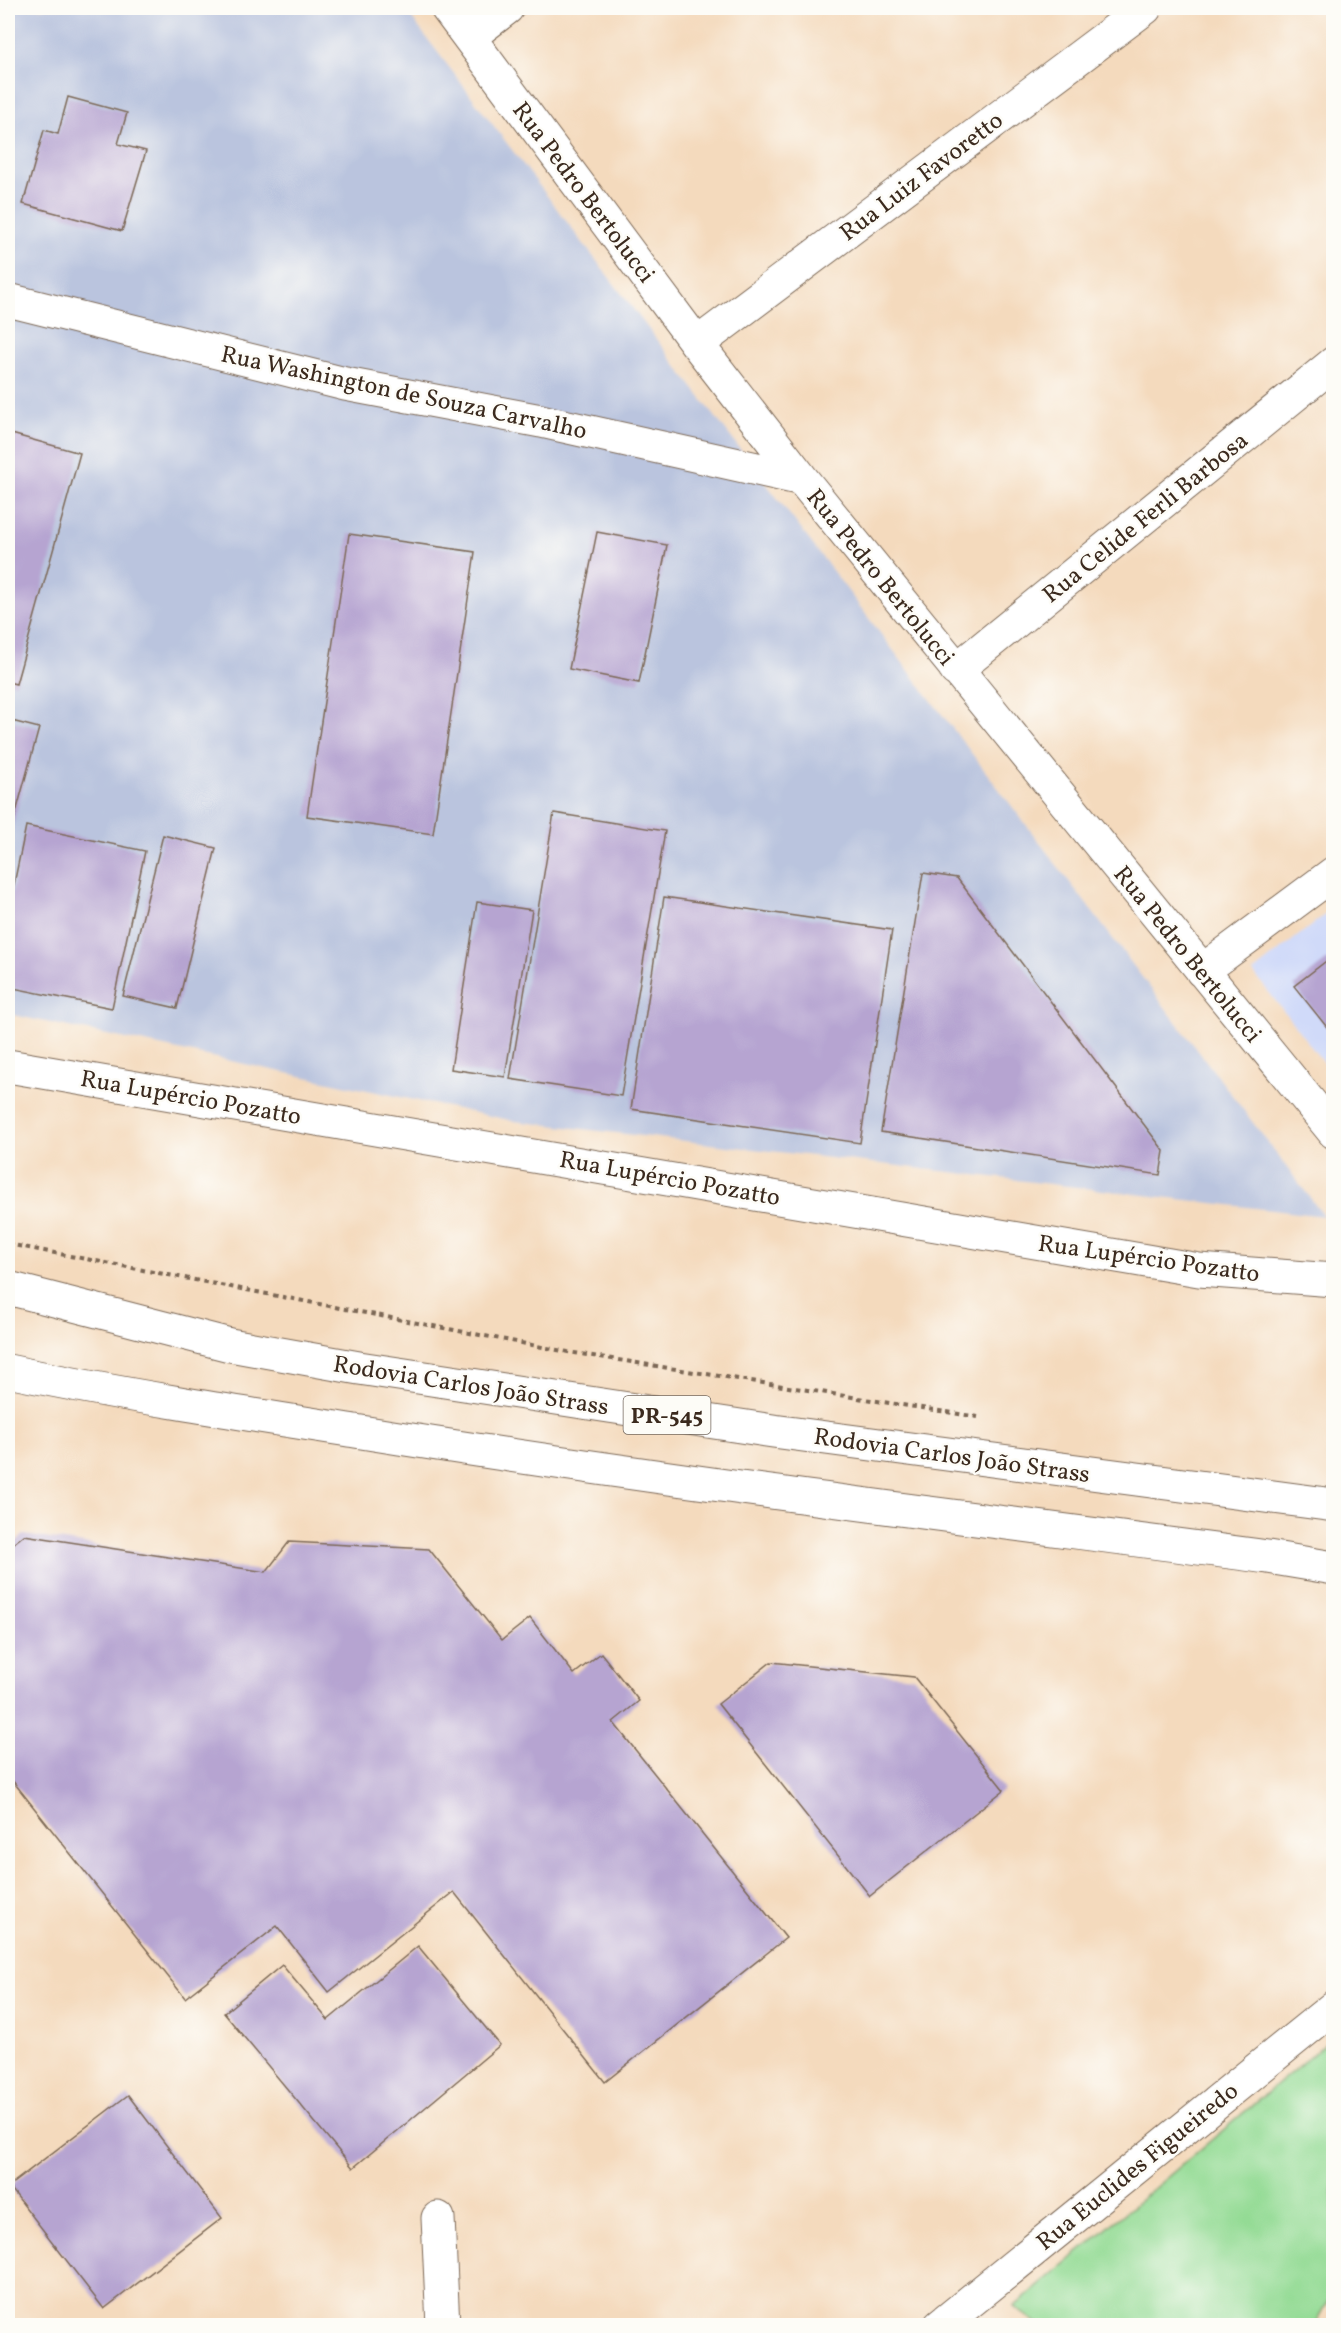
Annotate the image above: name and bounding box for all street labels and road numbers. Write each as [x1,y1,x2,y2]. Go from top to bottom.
street label: Rua Pedro Bertolucci [503,95,662,291]
street label: Rua Luiz Favoretto [833,105,1011,250]
street label: Rua Washington de Souza Carvalho [217,339,590,449]
street label: Rua Celide Ferli Barbosa [1036,425,1256,612]
street label: Rua Pedro Bertolucci [797,482,962,674]
street label: Rua Pedro Bertolucci [1104,859,1269,1051]
street label: Rua Lupércio Pozatto [78,1063,304,1135]
street label: Rua Lupércio Pozatto [557,1144,783,1216]
street label: Rua Lupércio Pozatto [1036,1228,1262,1292]
street label: Rodovia Carlos João Strass [330,1348,611,1426]
road number: PR-545 [624,1396,710,1434]
street label: Rodovia Carlos João Strass [811,1421,1092,1493]
street label: Rua Euclides Figueiredo [1030,2075,1247,2260]

